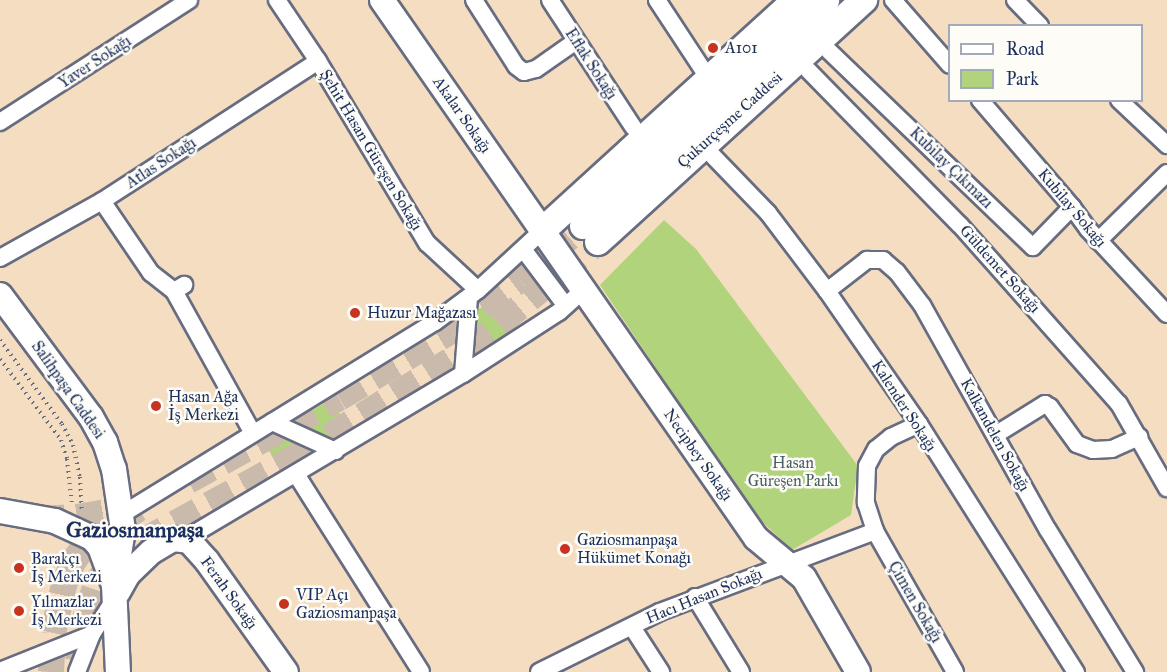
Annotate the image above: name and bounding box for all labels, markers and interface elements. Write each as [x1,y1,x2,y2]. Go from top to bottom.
legend [948,24,1143,102]
street label: Eflak Sokağı [561,25,621,103]
street label: Yaver Sokağı [55,31,135,93]
place label: A101 [725,38,758,58]
text: Road [1006,38,1044,60]
marker: A101 [706,41,720,55]
street label: Şehit Hasan Güreşen Sokağı [315,66,427,234]
street label: Çukurçeşme Caddesi [674,68,786,172]
text: Park [1006,68,1039,90]
street label: Akalar Sokağı [429,73,495,157]
street label: Kubilay Çıkmazı [905,123,997,213]
street label: Atlas Sokağı [122,133,200,193]
street label: Kubilay Sokağı [1034,165,1110,251]
street label: Güldemet Sokağı [955,221,1045,317]
place label: Huzur Mağazası [367,303,476,323]
marker: Huzur Mağazası [348,306,362,320]
street label: Salihpaşa Caddesi [27,337,109,443]
street label: Kalender Sokağı [867,357,941,455]
street label: Kalkandelen Sokağı [956,375,1034,495]
place label: Hasan Ağa İş Merkezi [168,387,239,425]
marker: Hasan Ağa İş Merkezi [149,399,163,413]
street label: Necipbey Sokağı [659,405,737,505]
park label: Hasan Güreşen Parkı [748,453,838,491]
district label: Gaziosmanpaşa [66,517,204,543]
place label: Gaziosmanpaşa Hükümet Konağı [577,530,691,568]
marker: Gaziosmanpaşa Hükümet Konağı [558,542,572,556]
place label: Barakçı İş Merkezi [31,549,102,587]
street label: Ferah Sokağı [196,553,262,633]
street label: Çimen Sokağı [884,558,946,646]
marker: Barakçı İş Merkezi [12,561,26,575]
street label: Hacı Hasan Sokağı [643,564,765,628]
place label: VIP Açı Gaziosmanpaşa [296,585,396,623]
place label: Yılmazlar İş Merkezi [31,592,102,630]
marker: VIP Açı Gaziosmanpaşa [277,597,291,611]
marker: Yılmazlar İş Merkezi [12,604,26,618]

